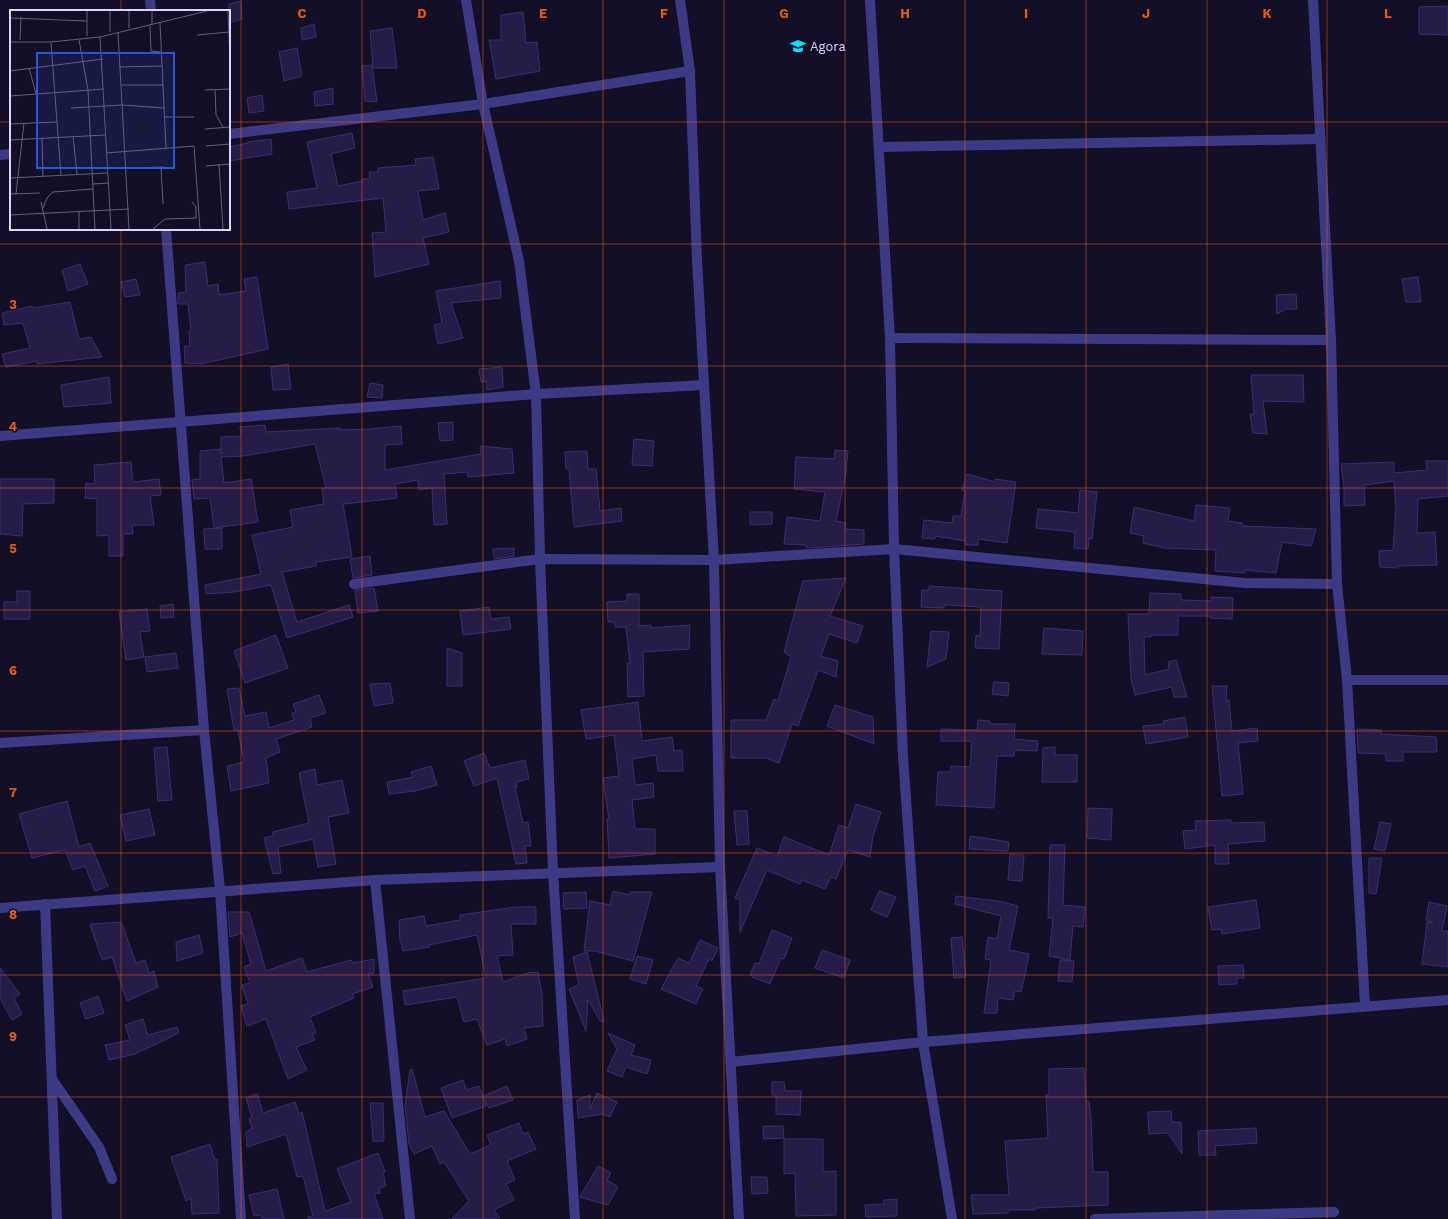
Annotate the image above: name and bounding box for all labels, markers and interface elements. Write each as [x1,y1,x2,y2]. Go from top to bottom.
text: C [298,6,307,21]
text: D [417,6,427,21]
text: E [539,6,547,21]
text: F [660,6,668,21]
text: G [779,6,789,21]
text: H [900,6,910,21]
text: I [1024,6,1028,21]
text: J [1142,6,1150,21]
text: K [1262,6,1272,21]
text: L [1384,6,1392,21]
inset map [10,10,230,230]
school or university icon: Agora [789,37,807,55]
place label: Agora [810,39,846,54]
text: 3 [9,297,17,312]
text: 4 [9,419,18,434]
text: 5 [9,541,17,556]
text: 6 [9,663,17,678]
text: 7 [9,785,17,800]
text: 8 [9,907,17,922]
text: 9 [9,1029,17,1044]

